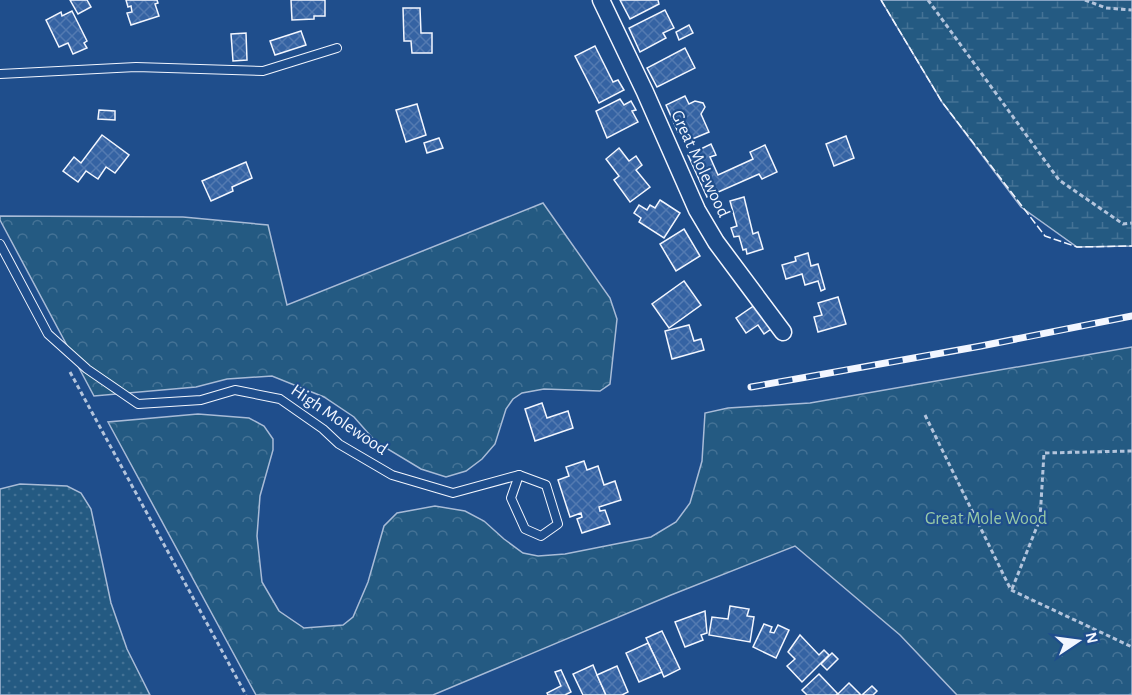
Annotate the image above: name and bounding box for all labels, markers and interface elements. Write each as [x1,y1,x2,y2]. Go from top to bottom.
street label: Great Molewood [667,108,733,220]
street label: High Molewood [288,381,390,459]
park label: Great Mole Wood [925,510,1047,528]
north arrow [1048,611,1108,671]
text: N [1083,631,1101,645]

